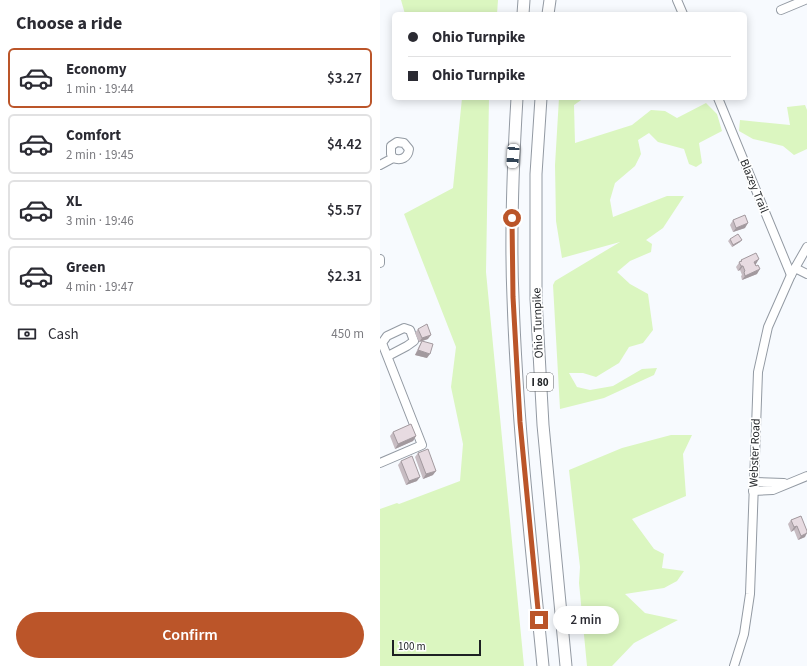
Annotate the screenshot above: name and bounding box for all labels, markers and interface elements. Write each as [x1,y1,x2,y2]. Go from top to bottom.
text: Choose a ride [16,11,122,36]
text: Ohio Turnpike [432,27,525,48]
text: Economy [66,59,127,80]
icon: car [18,60,54,96]
text: Ohio Turnpike [432,65,525,86]
text: $3.27 [327,68,362,89]
text: 1 min · 19:44 [66,80,134,98]
text: Comfort [66,125,121,146]
icon: car [18,126,54,162]
text: $4.42 [327,134,362,155]
car [506,144,520,168]
text: 2 min · 19:45 [66,146,134,164]
street label: Blazey Trail [735,156,773,216]
text: XL [66,191,82,212]
icon: car [18,192,54,228]
text: $5.57 [327,200,362,221]
route start [503,209,521,227]
text: 3 min · 19:46 [66,212,134,230]
text: Green [66,257,106,278]
icon: car [18,258,54,294]
text: $2.31 [327,266,362,287]
text: 4 min · 19:47 [66,278,134,296]
street label: Ohio Turnpike [528,287,548,359]
icon: cash [16,323,38,345]
text: Cash [48,324,79,345]
text: 450 m [331,325,364,343]
road number: I 80 [527,373,553,391]
street label: Webster Road [745,418,765,488]
callout: 2 min [553,606,619,634]
route end [530,611,548,629]
text: 2 min [571,611,601,629]
button: Confirm [16,612,364,658]
scale bar [392,638,481,657]
text: 100 m [398,639,426,654]

